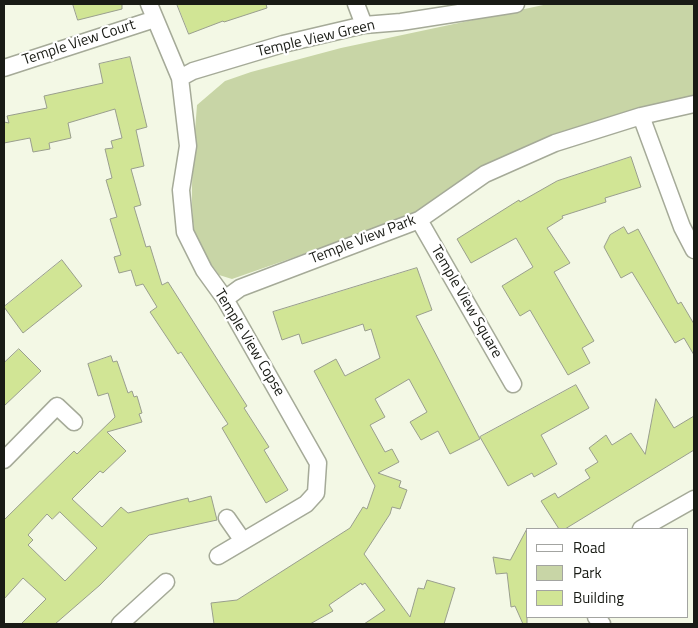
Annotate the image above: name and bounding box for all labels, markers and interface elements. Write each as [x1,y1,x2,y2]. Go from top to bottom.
street label: Temple View Court [20,16,138,70]
street label: Temple View Green [255,17,377,61]
street label: Temple View Park [308,212,418,268]
street label: Temple View Square [426,242,506,362]
street label: Temple View Copse [210,286,288,400]
legend [526,528,688,618]
text: Road [573,536,605,559]
text: Park [573,561,602,584]
text: Building [573,586,624,609]

